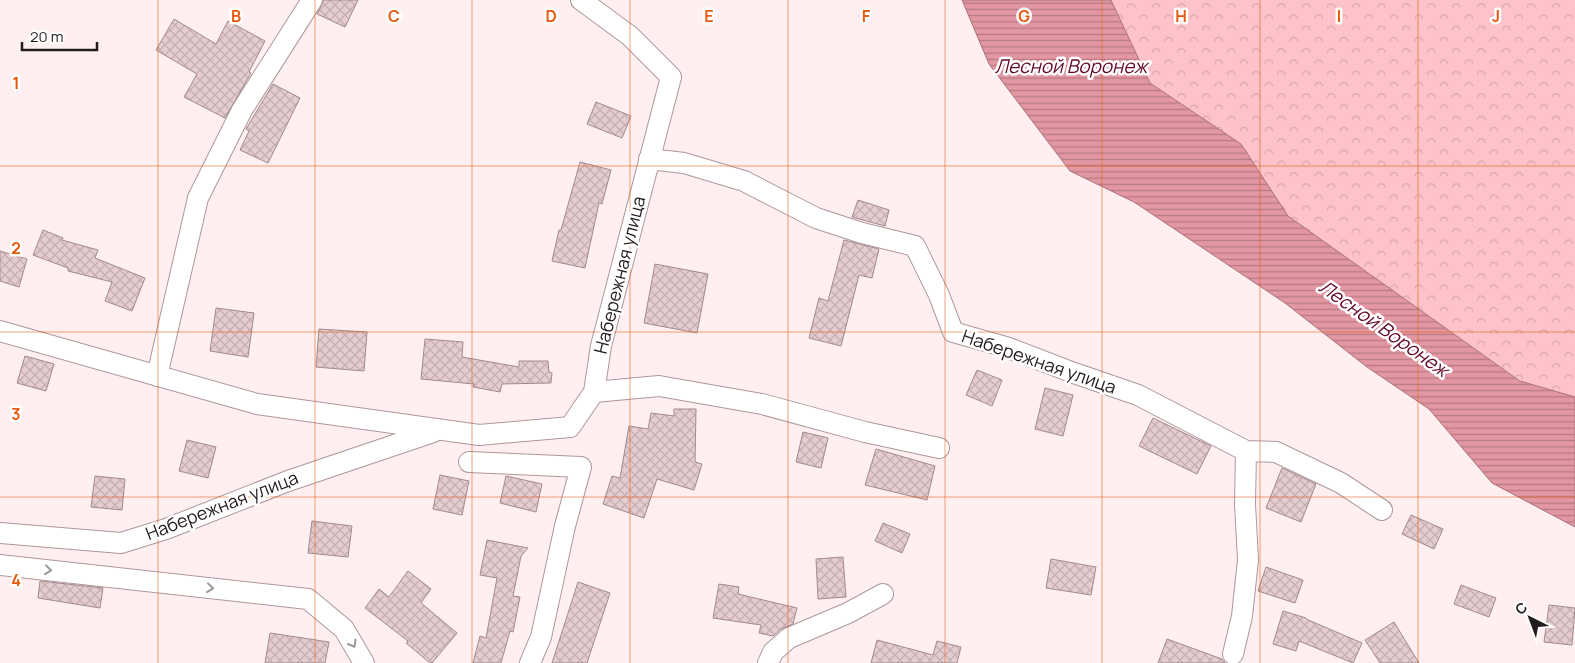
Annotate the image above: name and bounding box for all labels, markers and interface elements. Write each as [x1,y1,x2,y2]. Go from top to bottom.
text: B [231,5,241,27]
text: C [388,5,400,27]
text: D [545,5,557,27]
text: E [704,5,714,27]
text: F [862,5,871,27]
text: G [1018,5,1030,27]
text: H [1175,5,1187,27]
text: I [1337,5,1341,27]
text: J [1492,5,1500,27]
scale bar [22,20,98,52]
text: 20 m [30,26,63,47]
water label: Лесной Воронеж [995,53,1150,79]
text: 1 [12,72,20,94]
street label: Набережная улица [588,193,650,356]
text: 2 [11,237,21,259]
water label: Лесной Воронеж [1314,274,1456,384]
street label: Набережная улица [959,323,1120,399]
text: 3 [11,403,21,425]
street label: Набережная улица [142,465,301,545]
one-way arrow [45,564,53,575]
text: 4 [11,569,21,591]
one-way arrow [206,582,214,593]
north arrow [1505,593,1555,643]
text: С [1511,597,1531,618]
one-way arrow [346,638,356,647]

